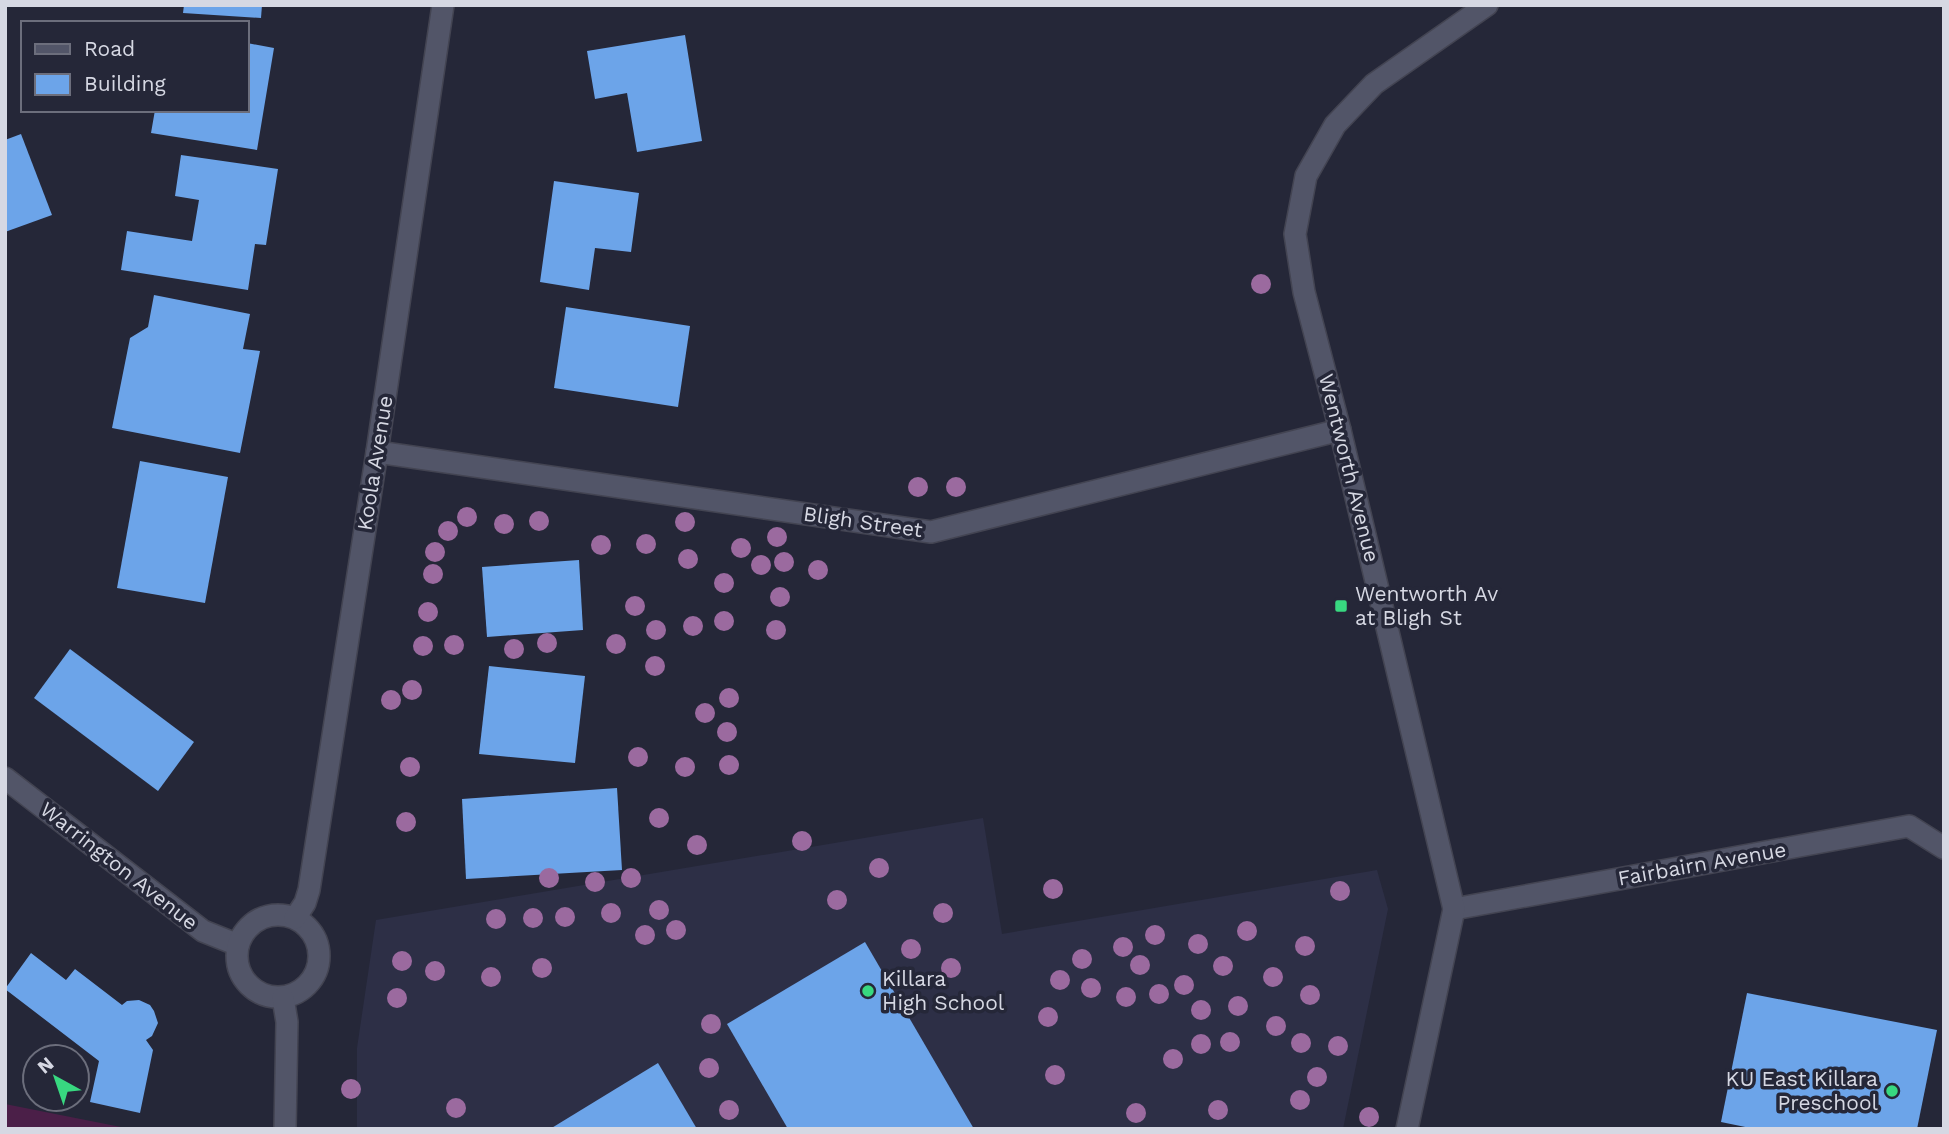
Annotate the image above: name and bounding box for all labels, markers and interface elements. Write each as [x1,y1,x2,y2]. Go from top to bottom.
legend [21,21,248,112]
text: Road [84,36,135,61]
text: Building [84,71,166,96]
street label: Wentworth Avenue [1314,371,1385,565]
street label: Koola Avenue [351,394,398,532]
street label: Bligh Street [802,501,925,542]
place label: Wentworth Av at Bligh St [1355,581,1498,630]
marker: Wentworth Av at Bligh St [1333,598,1349,614]
street label: Warrington Avenue [36,796,203,935]
street label: Fairbairn Avenue [1616,836,1788,891]
place label: Killara High School [882,966,1005,1015]
marker: Killara High School [860,983,876,999]
north arrow [21,1043,91,1113]
text: N [33,1052,58,1079]
place label: KU East Killara Preschool [1726,1066,1879,1115]
marker: KU East Killara Preschool [1884,1083,1900,1099]

